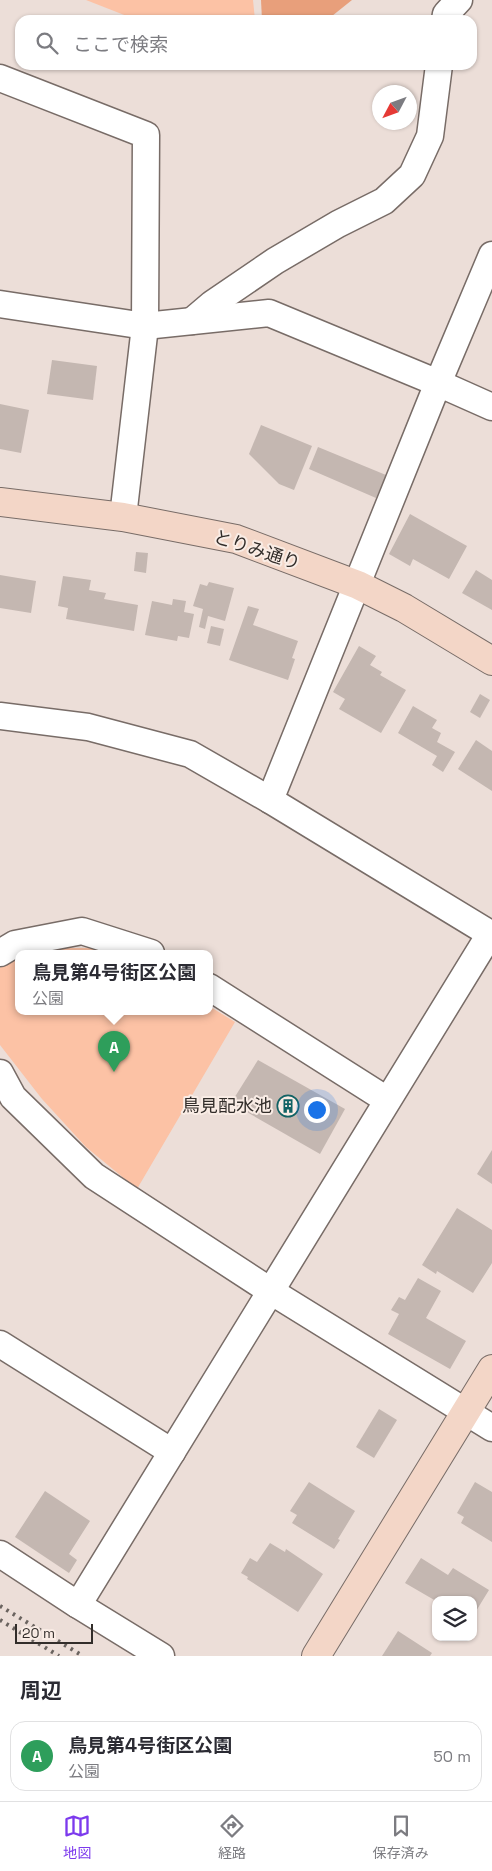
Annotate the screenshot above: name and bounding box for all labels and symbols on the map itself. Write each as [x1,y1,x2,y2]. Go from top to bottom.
north arrow [372,85,417,130]
street label: とりみ通り [211,525,304,574]
pin: A [98,1031,130,1072]
place label: 鳥見配水池 [182,1094,272,1117]
building icon: 鳥見配水池 [276,1094,300,1118]
your location [304,1097,330,1123]
scale bar [15,1621,92,1644]

